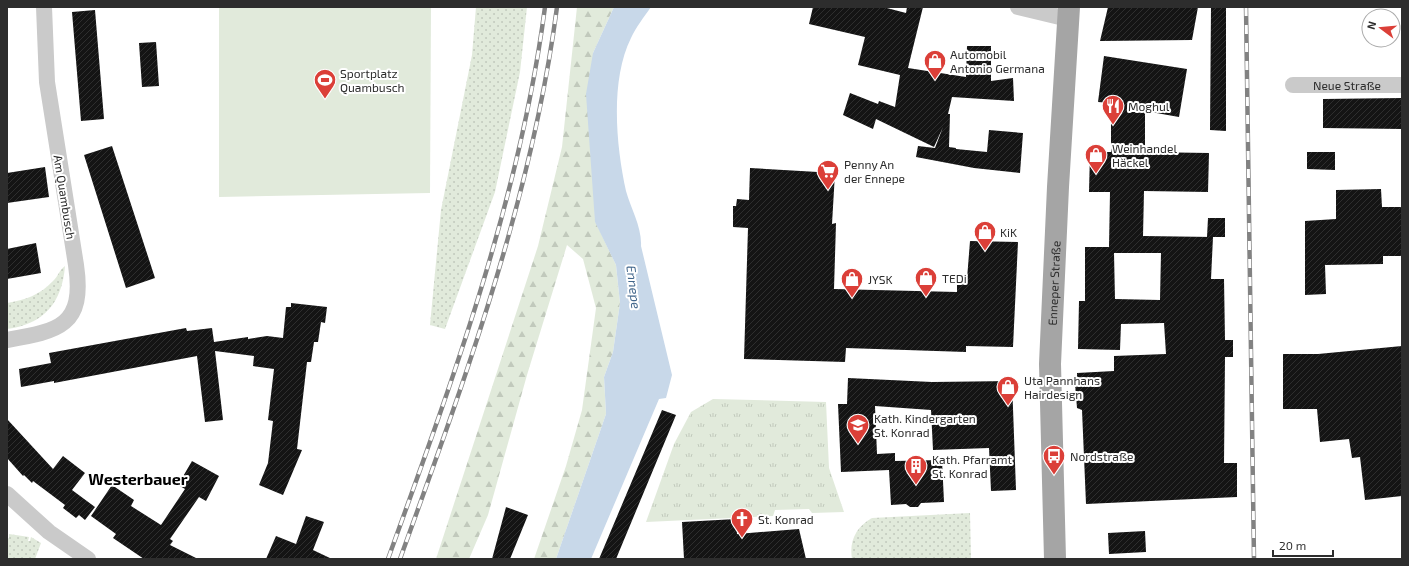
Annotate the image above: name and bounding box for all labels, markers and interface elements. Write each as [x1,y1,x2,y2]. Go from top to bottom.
north arrow [1361,8,1401,48]
text: N [1364,19,1378,31]
place label: Automobil Antonio Germana [950,47,1045,75]
shop icon: Automobil Antonio Germana [922,48,948,81]
place label: Sportplatz Quambusch [340,66,405,95]
sports icon: Sportplatz Quambusch [312,67,338,100]
street label: Neue Straße [1313,78,1381,92]
restaurant icon: Moghul [1100,93,1126,126]
place label: Moghul [1128,99,1170,113]
place label: Weinhandel Häckel [1112,141,1177,169]
shop icon: Weinhandel Häckel [1083,142,1109,175]
street label: Am Quambusch [50,154,79,240]
place label: Penny An der Ennepe [844,157,905,185]
supermarket icon: Penny An der Ennepe [815,158,841,191]
shop icon: KiK [972,219,998,252]
place label: KiK [1000,225,1017,239]
street label: Enneper Straße [1045,240,1063,326]
water label: Ennepe [623,264,645,310]
shop icon: TEDi [913,265,939,298]
shop icon: JYSK [839,266,865,299]
place label: TEDi [942,271,967,285]
place label: JYSK [868,272,893,286]
place label: Uta Pannhans Hairdesign [1024,373,1100,401]
shop icon: Uta Pannhans Hairdesign [995,374,1021,407]
place label: Kath. Kindergarten St. Konrad [874,411,976,439]
school or university icon: Kath. Kindergarten St. Konrad [845,412,871,445]
bus stop icon: Nordstraße [1041,443,1067,476]
place label: Nordstraße [1070,449,1133,463]
place label: Kath. Pfarramt St. Konrad [932,452,1013,480]
building icon: Kath. Pfarramt St. Konrad [903,453,929,486]
district label: Westerbauer [88,469,188,488]
church icon: St. Konrad [729,506,755,539]
place label: St. Konrad [758,512,814,526]
scale bar [1273,532,1333,558]
text: 20 m [1279,538,1306,552]

